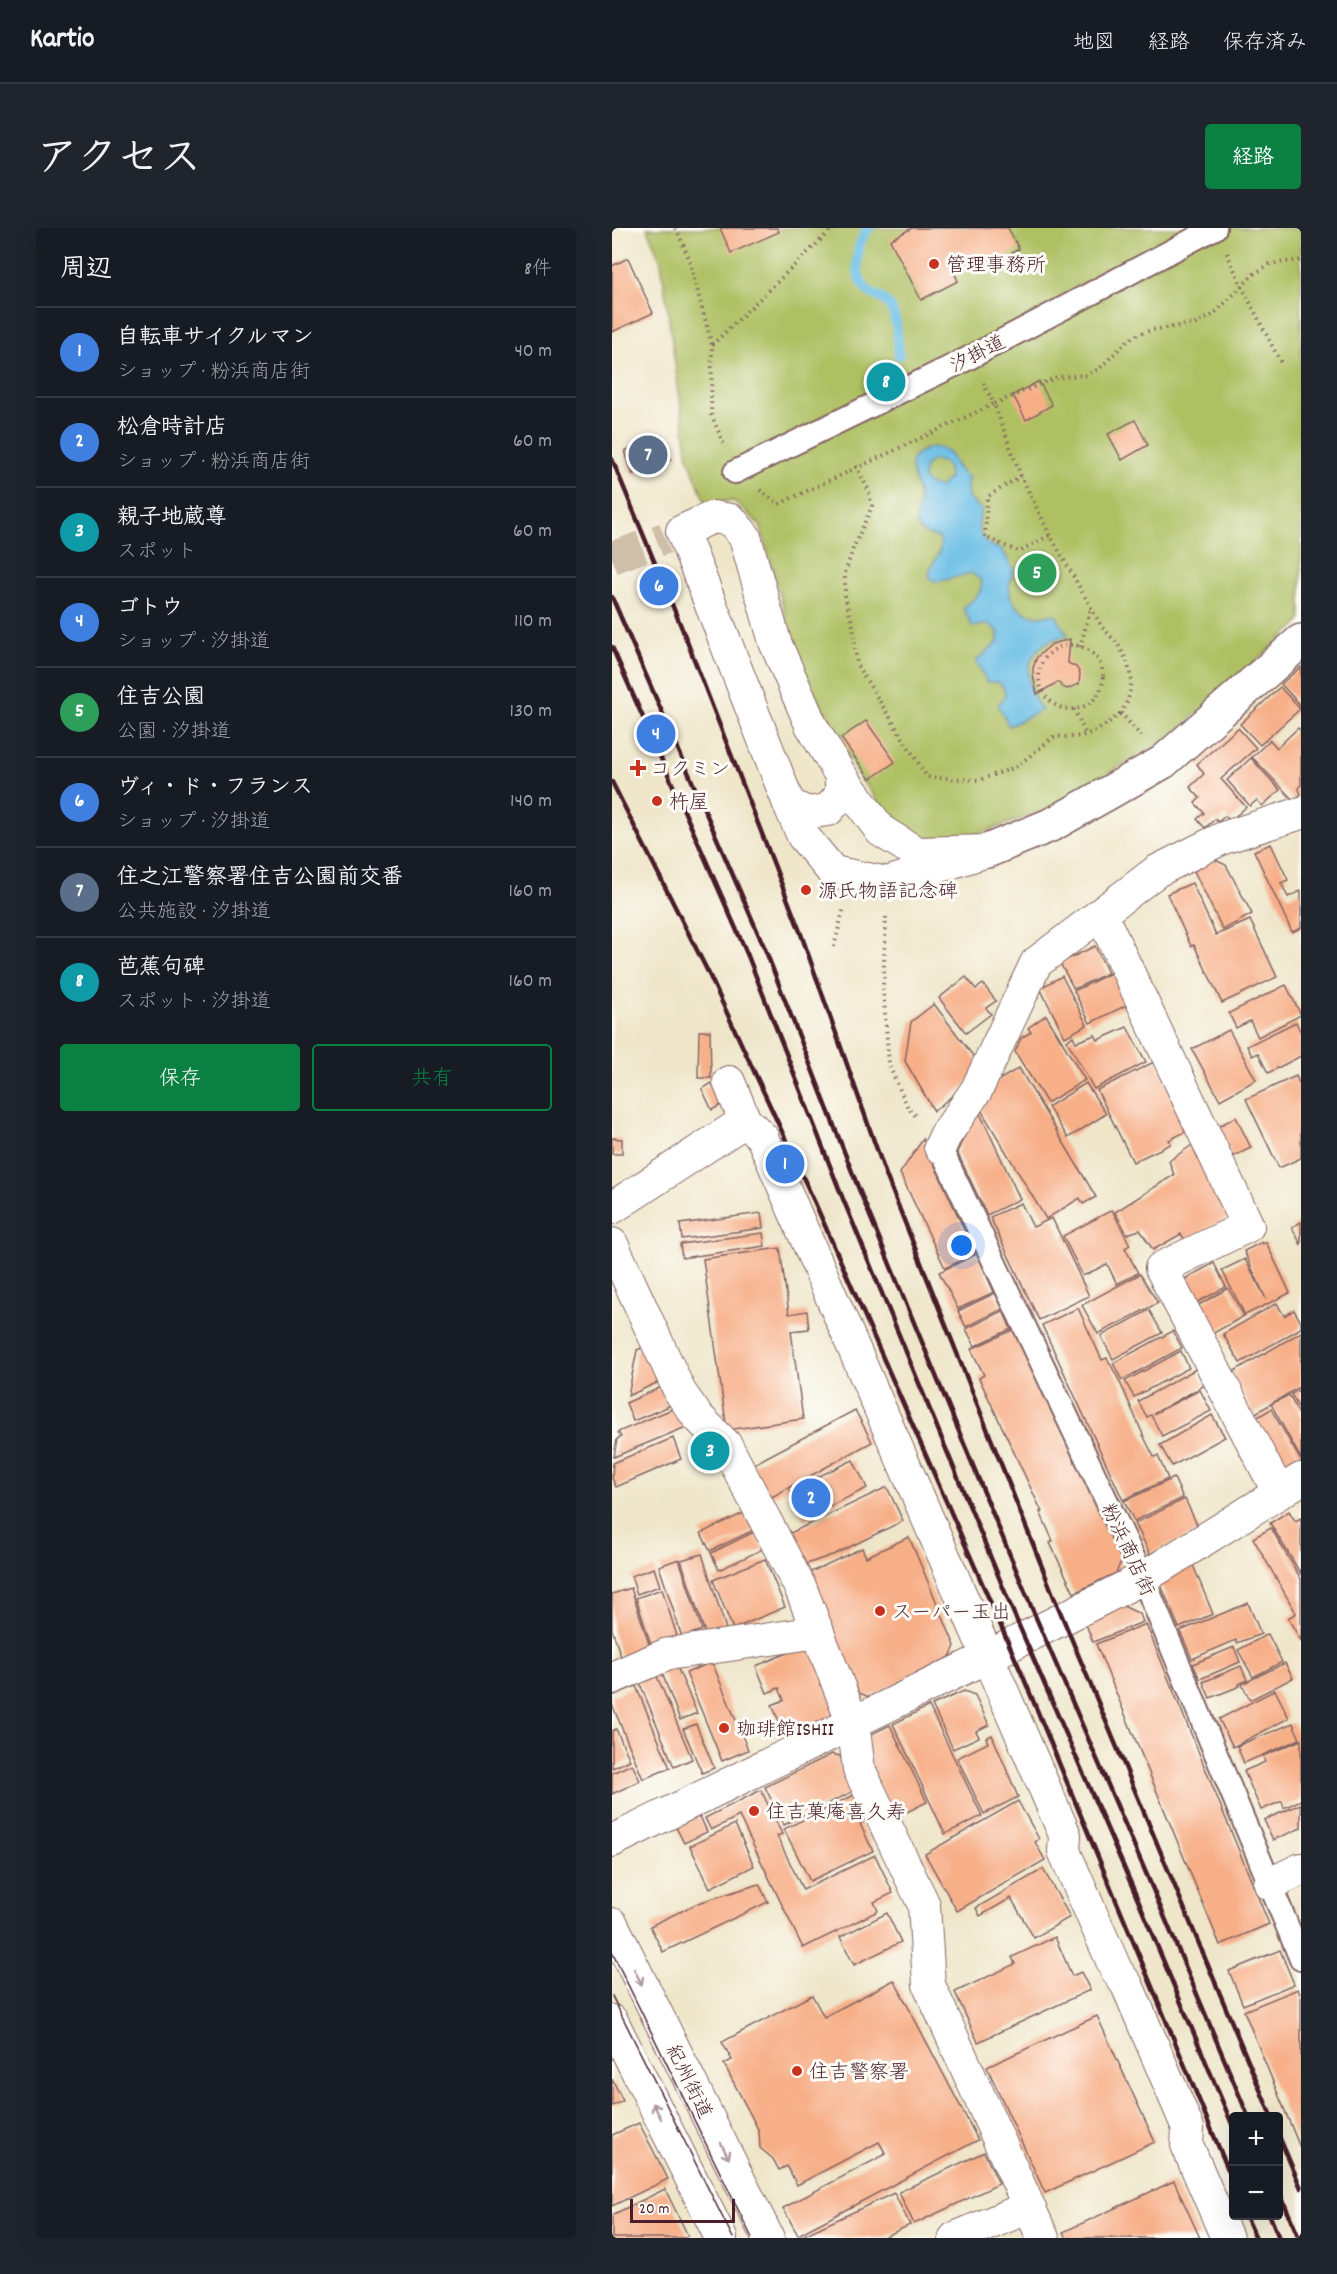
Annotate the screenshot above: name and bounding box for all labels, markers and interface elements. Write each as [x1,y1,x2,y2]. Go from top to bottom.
text: Kartio [30,21,94,61]
text: 地図 [1073,29,1115,59]
text: 経路 [1148,29,1190,59]
text: 保存済み [1223,29,1307,59]
button: 経路 [1205,124,1301,189]
text: アクセス [36,132,201,192]
text: 周辺 [60,252,112,289]
place label: 管理事務所 [946,253,1046,281]
text: 8件 [524,256,552,284]
marker: 管理事務所 [927,257,941,271]
text: 自転車サイクルマン [117,323,314,354]
street label: 汐掛道 [945,330,1011,382]
text: 1 [77,338,82,366]
text: 40 m [514,338,552,366]
text: ショップ · 粉浜商店街 [117,359,310,387]
pin: 8 [866,360,906,404]
text: 松倉時計店 [117,413,227,444]
text: 2 [75,428,84,456]
text: 60 m [513,428,552,456]
pin: 7 [628,432,668,478]
text: ショップ · 粉浜商店街 [117,449,310,477]
text: 親子地蔵尊 [117,503,227,534]
text: 3 [75,518,84,546]
text: 60 m [513,518,552,546]
text: スポット [117,539,197,567]
pin: 5 [1018,550,1056,596]
pin: 6 [640,564,678,608]
text: ゴトウ [117,593,183,624]
text: 4 [75,608,84,636]
text: 110 m [514,608,552,636]
text: ショップ · 汐掛道 [117,629,270,657]
text: 住吉公園 [117,683,205,714]
text: 5 [75,698,84,726]
text: 130 m [510,698,552,726]
pin: 4 [636,712,675,756]
text: 公園 · 汐掛道 [117,719,231,747]
place label: コクミン [650,757,730,785]
marker: コクミン [631,761,645,775]
text: ヴィ・ド・フランス [117,773,313,804]
text: 6 [75,788,84,816]
text: 140 m [510,788,552,816]
place label: 杵屋 [669,790,709,818]
marker: 杵屋 [650,794,664,808]
text: ショップ · 汐掛道 [117,809,270,837]
text: 住之江警察署住吉公園前交番 [117,863,403,894]
text: 7 [76,878,83,906]
text: 160 m [509,878,552,906]
place label: 源氏物語記念碑 [818,879,958,907]
marker: 源氏物語記念碑 [799,883,813,897]
text: 公共施設 · 汐掛道 [117,899,271,927]
text: 芭蕉句碑 [117,953,205,984]
text: 8 [75,968,84,996]
text: 160 m [509,968,552,996]
text: スポット · 汐掛道 [117,989,271,1017]
button: 保存 [60,1044,300,1111]
button: 共有 [312,1044,552,1111]
pin: 1 [766,1142,804,1186]
your location [947,1231,976,1260]
pin: 3 [690,1428,730,1474]
pin: 2 [792,1476,830,1520]
street label: 粉浜商店街 [1092,1499,1160,1601]
place label: スーパー玉出 [892,1600,1011,1628]
marker: スーパー玉出 [873,1604,887,1618]
place label: 珈琲館ISHII [736,1717,834,1745]
marker: 珈琲館ISHII [717,1721,731,1735]
place label: 住吉菓庵喜久寿 [766,1800,906,1828]
marker: 住吉菓庵喜久寿 [747,1804,761,1818]
one-way arrow [633,1967,644,1985]
street label: 紀州街道 [657,2040,717,2124]
place label: 住吉警察署 [809,2060,909,2088]
marker: 住吉警察署 [790,2064,804,2078]
one-way arrow [651,2102,662,2120]
map controls [1229,2112,1283,2220]
button: + [1229,2112,1283,2166]
one-way arrow [719,2142,731,2160]
button: − [1229,2166,1283,2220]
scale bar [630,2196,735,2224]
text: 20 m [639,2198,669,2221]

